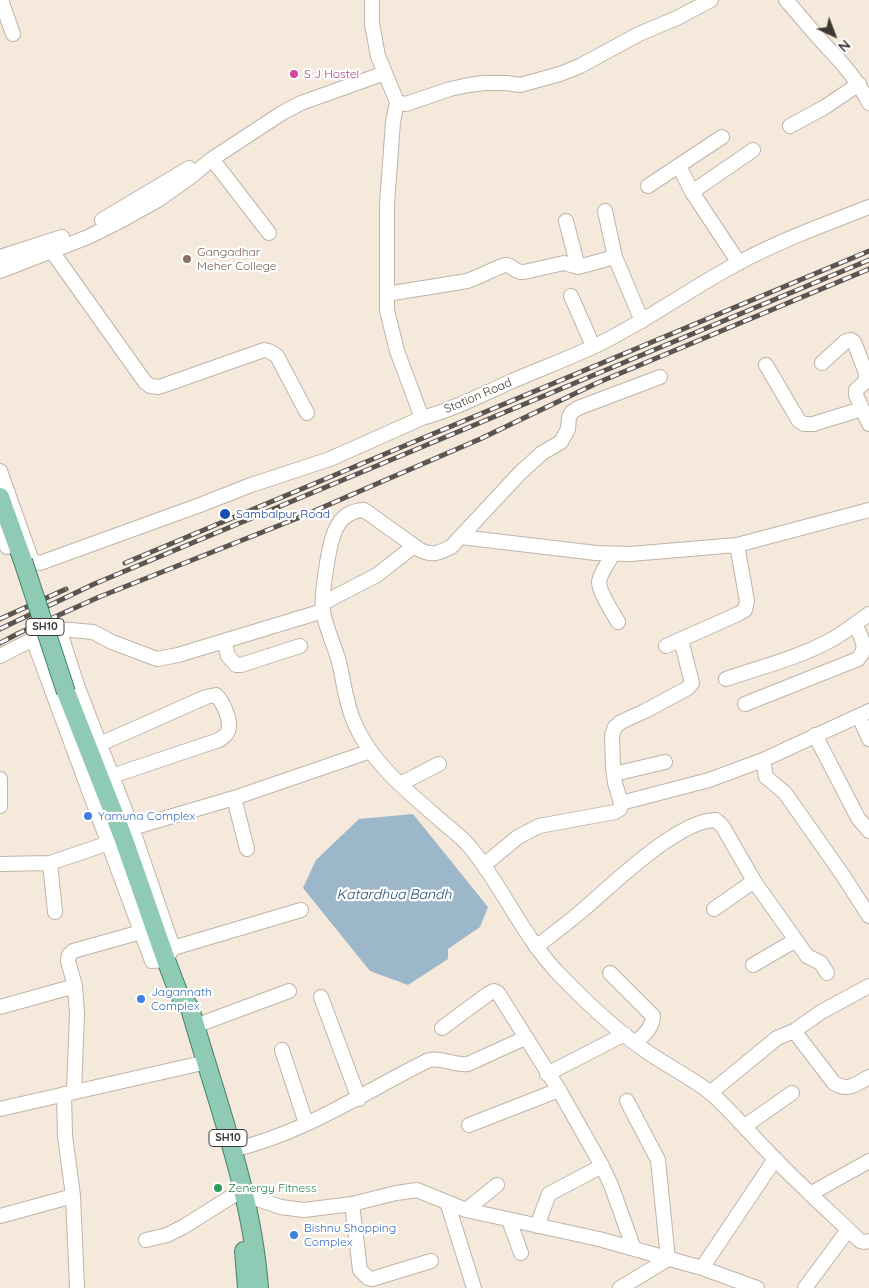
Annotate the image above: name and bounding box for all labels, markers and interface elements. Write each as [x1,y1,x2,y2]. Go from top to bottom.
north arrow [809,10,859,60]
text: N [834,36,854,56]
place label: S J Hostel [304,67,359,81]
marker: S J Hostel [288,68,300,80]
place label: Gangadhar Meher College [197,245,276,273]
marker: Gangadhar Meher College [181,253,193,265]
street label: Station Road [442,375,514,417]
marker: Sambalpur Road [218,507,232,521]
place label: Sambalpur Road [236,507,330,521]
road number: SH10 [26,618,64,636]
place label: Yamuna Complex [98,809,195,823]
marker: Yamuna Complex [82,810,94,822]
water label: Katardhua Bandh [336,887,452,903]
place label: Jagannath Complex [151,985,212,1013]
marker: Jagannath Complex [135,993,147,1005]
road number: SH10 [209,1130,247,1146]
place label: Zenergy Fitness [228,1181,317,1195]
marker: Zenergy Fitness [212,1182,224,1194]
place label: Bishnu Shopping Complex [304,1221,396,1249]
marker: Bishnu Shopping Complex [288,1229,300,1241]

